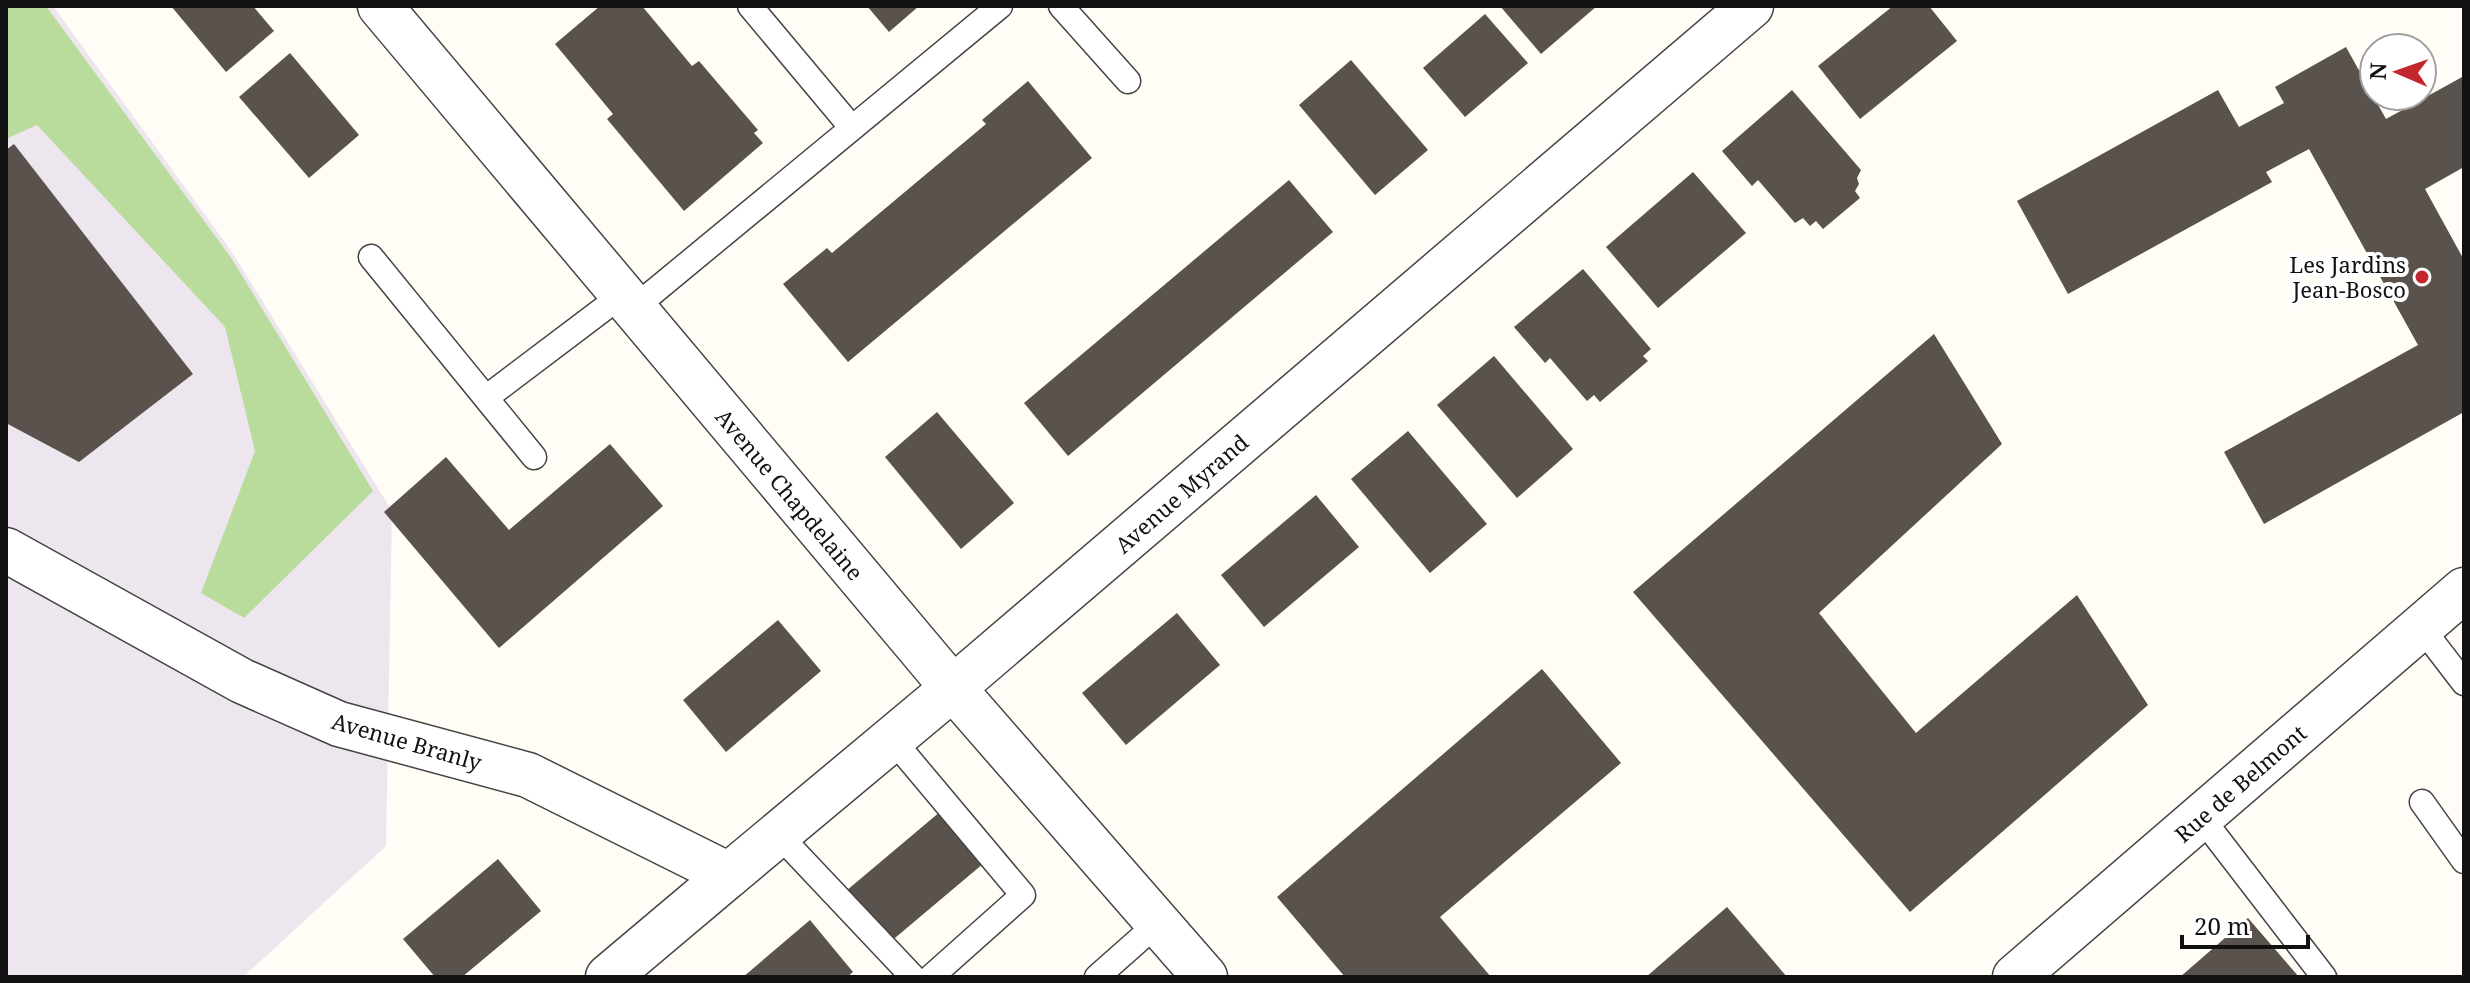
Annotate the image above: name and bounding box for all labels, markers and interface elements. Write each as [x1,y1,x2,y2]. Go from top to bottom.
north arrow [2358,32,2438,112]
text: N [2362,62,2392,80]
place label: Les Jardins Jean-Bosco [2290,249,2406,304]
marker: Les Jardins Jean-Bosco [2413,268,2431,286]
street label: Avenue Chapdelaine [709,402,871,586]
street label: Avenue Myrand [1108,426,1254,559]
street label: Avenue Branly [329,705,486,777]
street label: Rue de Belmont [2168,717,2312,849]
scale bar [2182,899,2308,949]
text: 20 m [2194,909,2250,942]

